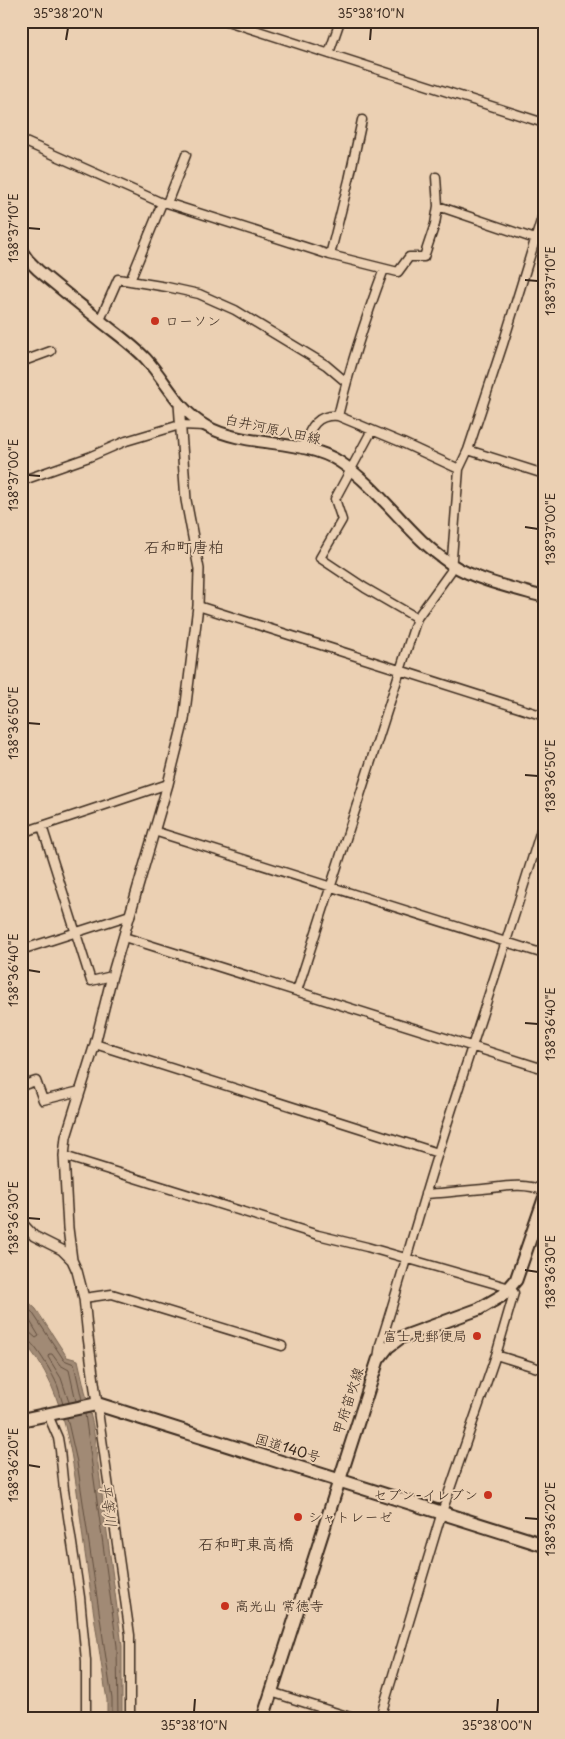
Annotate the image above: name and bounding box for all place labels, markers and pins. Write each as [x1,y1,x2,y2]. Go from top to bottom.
place label: ローソン [165,310,221,331]
marker: ローソン [149,315,161,327]
place label: 富士見郵便局 [383,1325,467,1346]
marker: 富士見郵便局 [471,1330,483,1342]
place label: セブン-イレブン [373,1484,478,1505]
marker: セブン-イレブン [482,1489,494,1501]
place label: シャトレーゼ [308,1506,393,1527]
marker: シャトレーゼ [292,1511,304,1523]
place label: 高光山 常徳寺 [235,1595,324,1616]
marker: 高光山 常徳寺 [219,1600,231,1612]

